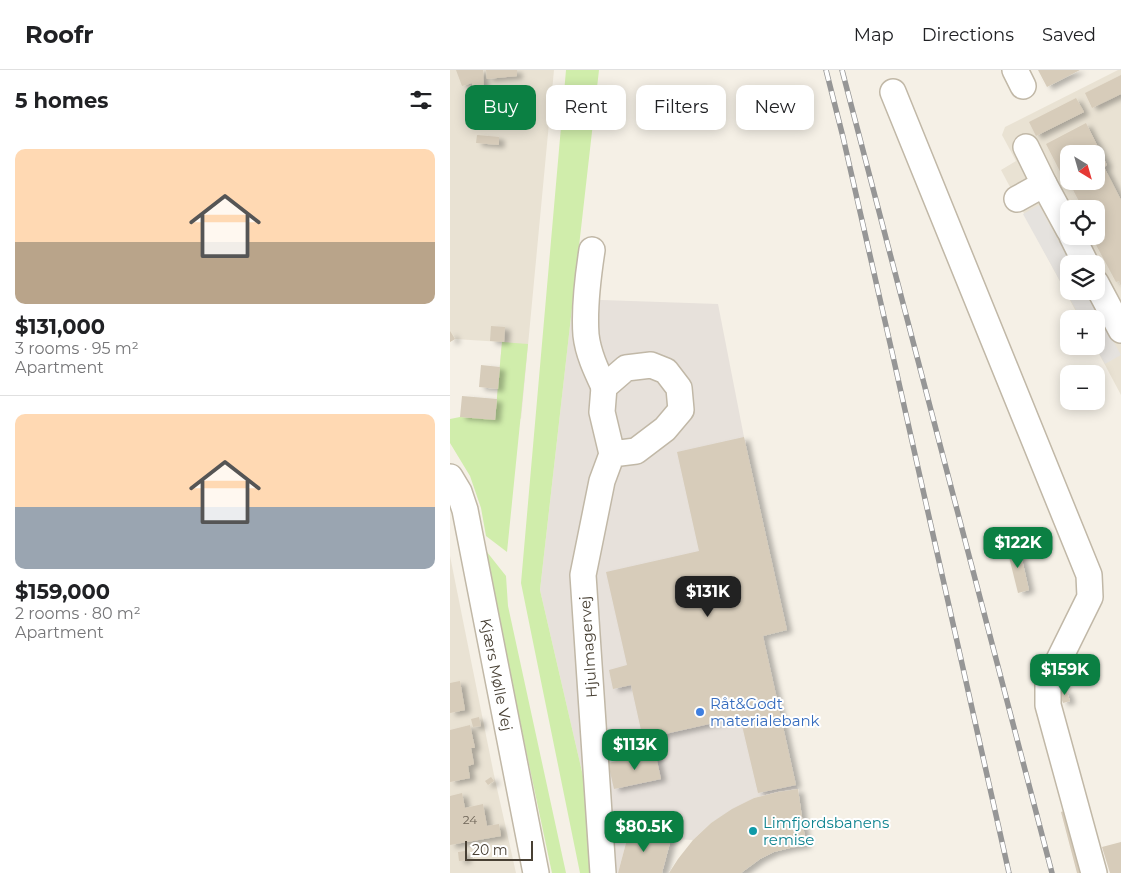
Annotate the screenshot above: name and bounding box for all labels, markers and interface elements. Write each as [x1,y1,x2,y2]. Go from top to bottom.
text: Roofr [25,20,94,49]
text: Map [854,24,894,46]
text: Directions [922,24,1014,46]
text: Saved [1042,24,1096,46]
chip: Buy [465,85,536,130]
chip: Rent [546,85,626,130]
chip: Filters [636,85,726,130]
chip: New [736,85,814,130]
icon: filters [407,86,435,114]
text: 5 homes [15,88,108,113]
north arrow [1060,145,1105,190]
map controls [1060,145,1105,410]
icon: home [180,181,270,271]
button: locate [1060,200,1105,245]
button: layers [1060,255,1105,300]
button: + [1060,310,1105,355]
text: $131,000 [15,314,105,339]
text: 3 rooms · 95 m² [15,339,139,358]
text: Apartment [15,358,104,377]
button: − [1060,365,1105,410]
icon: home [180,447,270,537]
pin: $122K [983,526,1053,569]
text: $122K [994,533,1042,552]
pin: $131K [673,576,743,618]
text: $159,000 [15,579,110,604]
text: $131K [686,582,730,601]
street label: Hjulmagervej [575,595,601,699]
text: 2 rooms · 80 m² [15,604,141,623]
street label: Kjærs Mølle Vej [477,616,517,732]
text: Apartment [15,623,104,642]
pin: $159K [1030,654,1100,696]
text: $159K [1041,660,1089,679]
place label: Råt&Godt materialebank [710,694,820,730]
marker: Råt&Godt materialebank [694,706,706,718]
pin: $113K [600,728,670,771]
text: $113K [613,735,657,754]
pin: $80.5K [603,810,685,853]
house number: 24 [463,812,477,827]
place label: Limfjordsbanens remise [763,813,889,849]
text: $80.5K [616,817,672,836]
marker: Limfjordsbanens remise [747,825,759,837]
scale bar [465,838,532,861]
text: 20 m [472,841,508,859]

